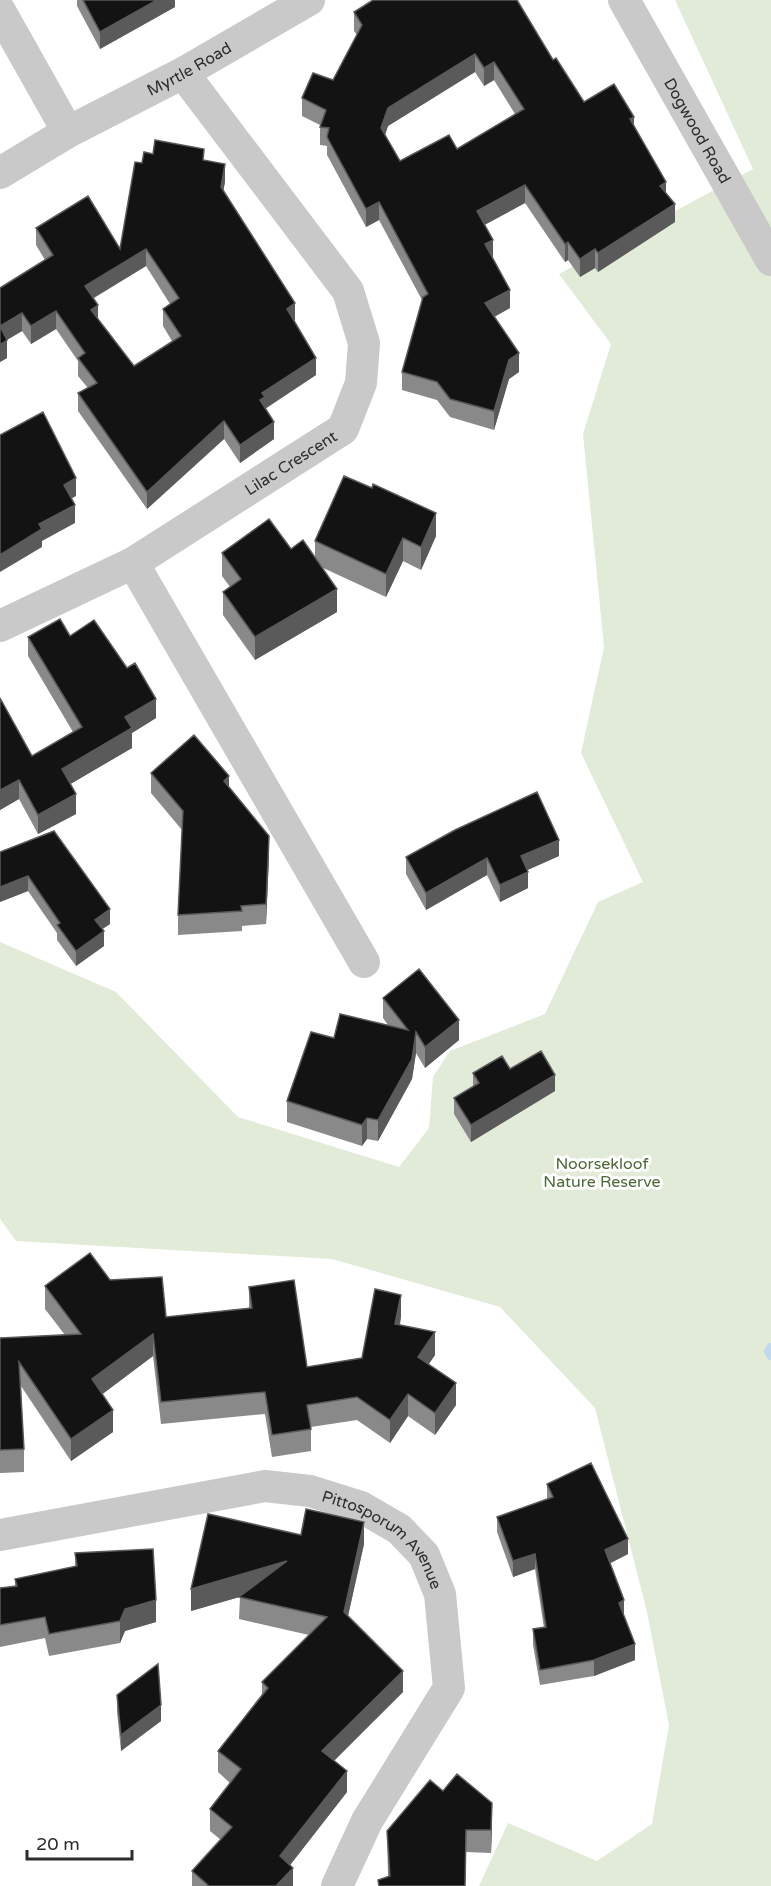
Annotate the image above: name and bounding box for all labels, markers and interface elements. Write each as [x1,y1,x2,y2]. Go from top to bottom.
street label: Myrtle Road [144,38,235,101]
street label: Dogwood Road [659,75,735,187]
street label: Lilac Crescent [241,426,341,500]
park label: Noorsekloof Nature Reserve [543,1154,661,1192]
street label: Pittosporum Avenue [319,1486,446,1592]
scale bar [27,1823,132,1861]
text: 20 m [36,1833,80,1855]

